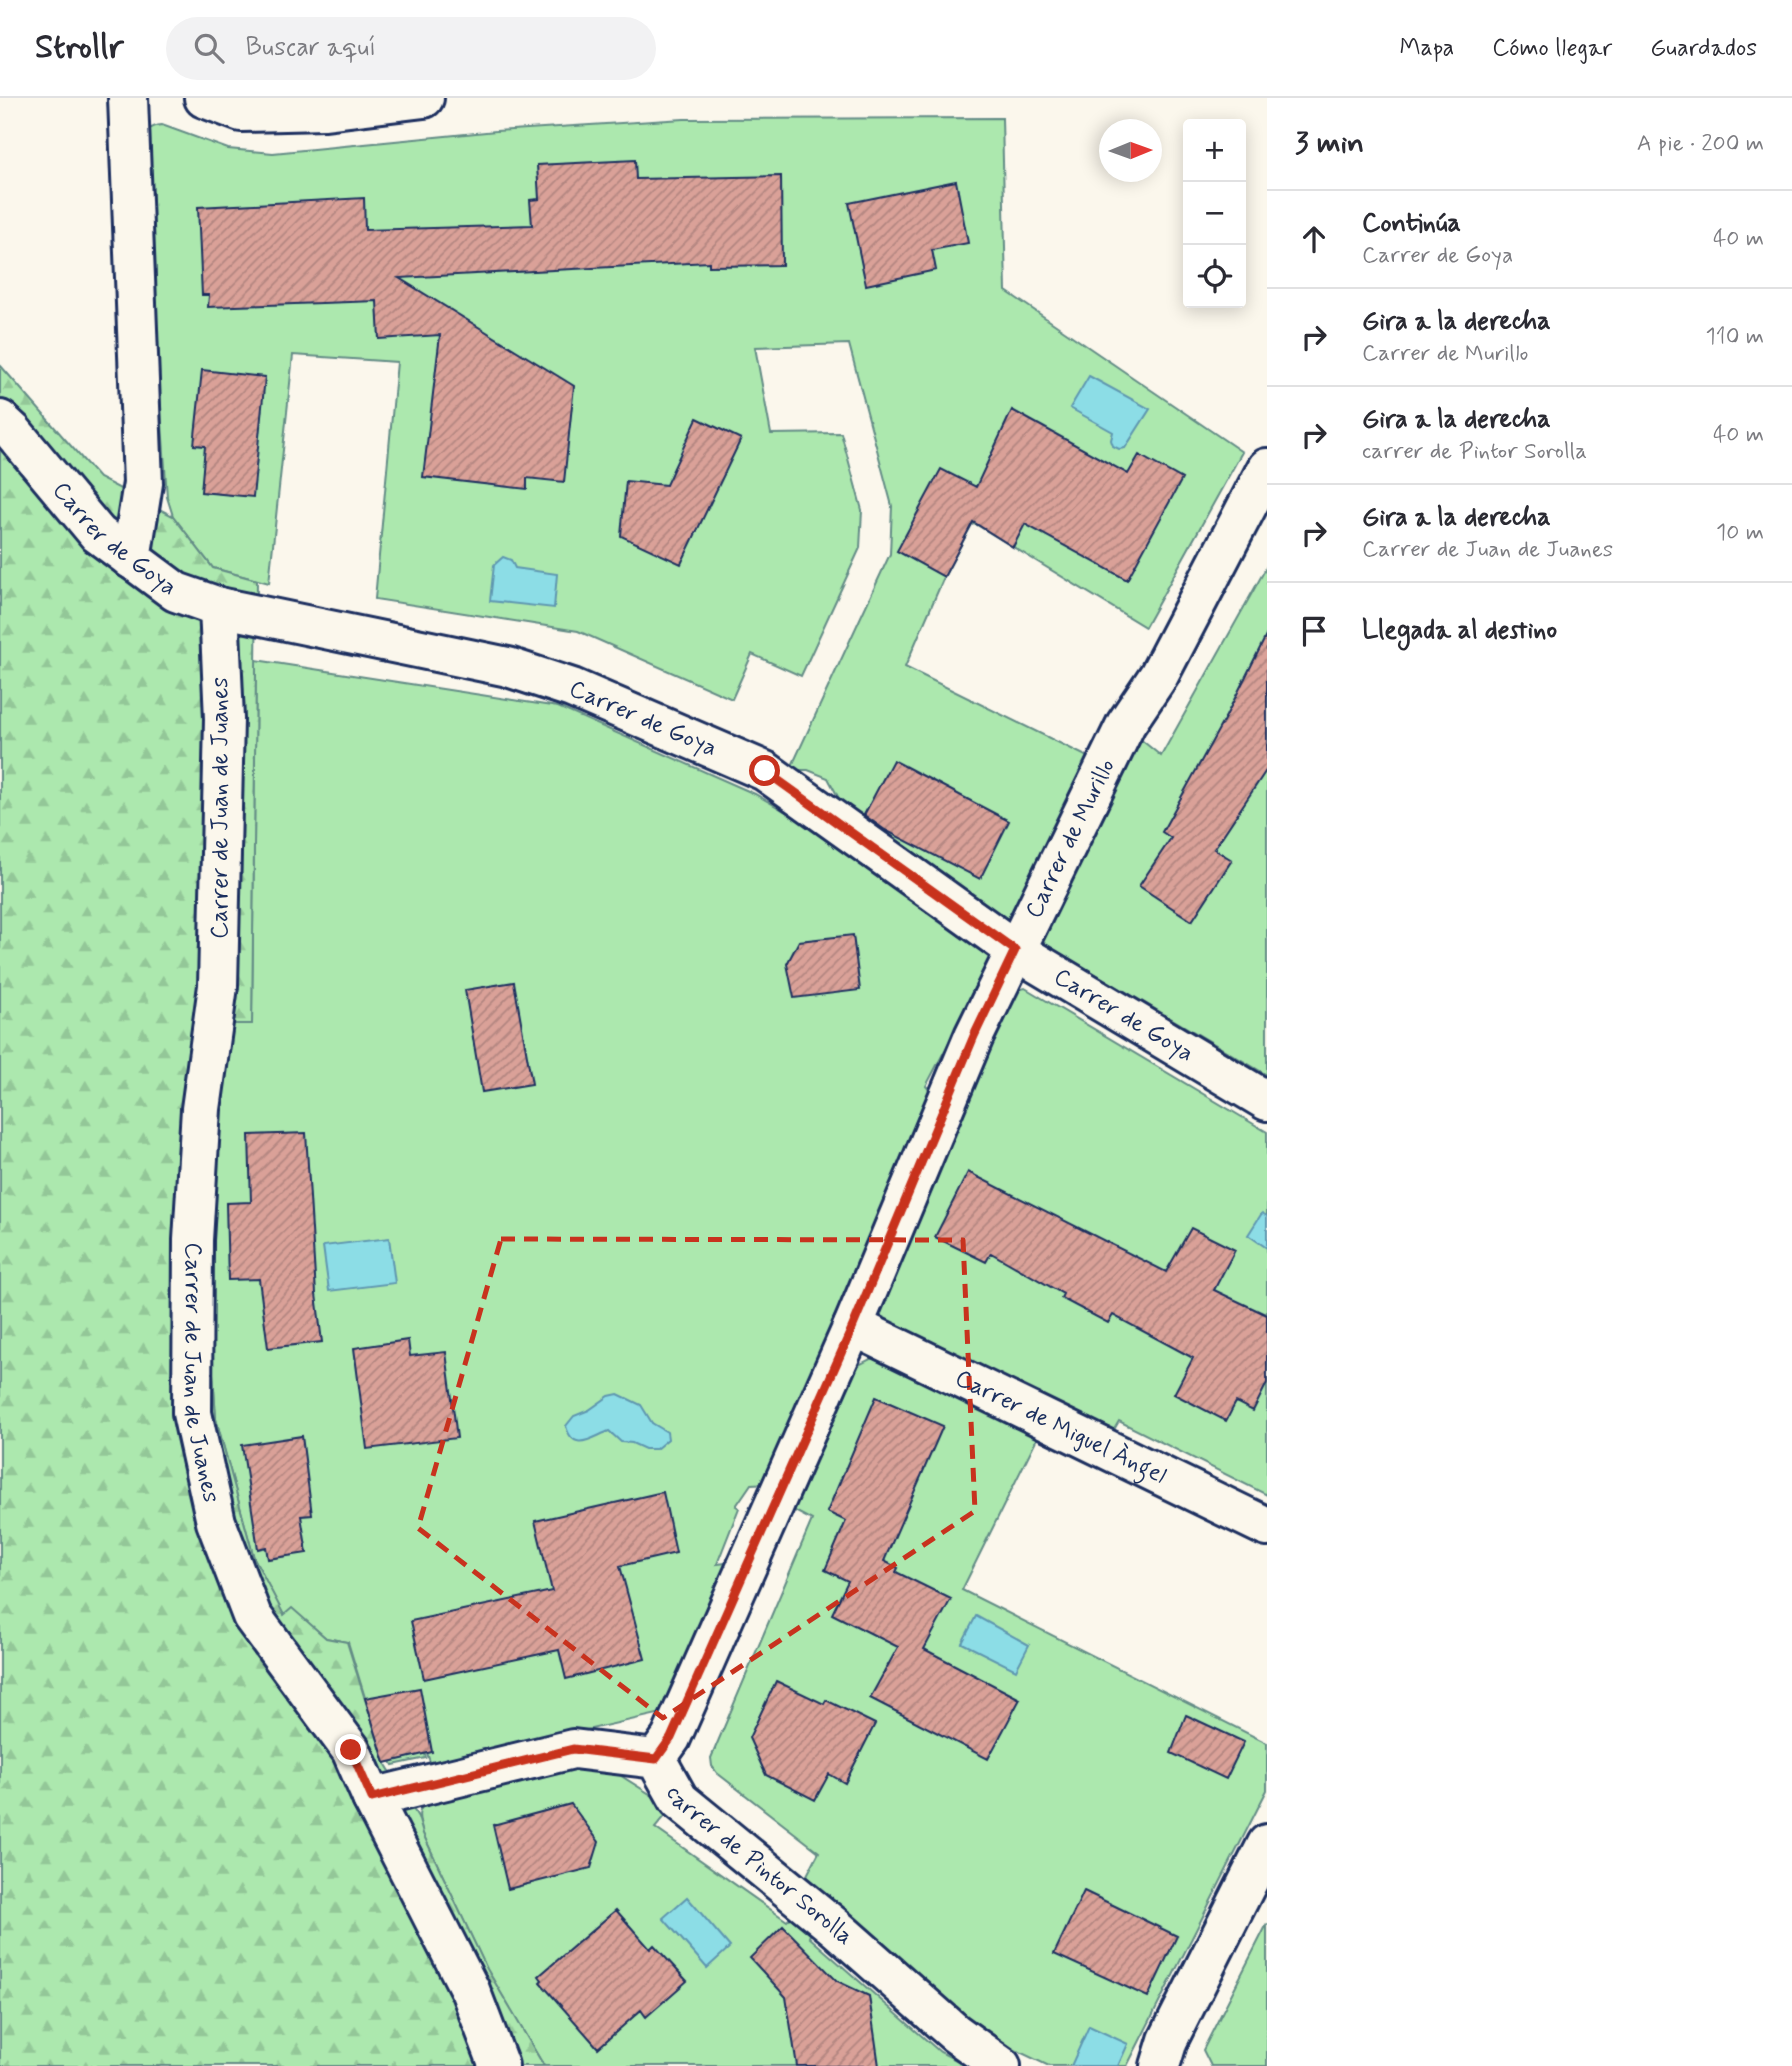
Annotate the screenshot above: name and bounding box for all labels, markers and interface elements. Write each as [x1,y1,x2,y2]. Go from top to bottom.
search box [166,17,656,80]
text: Strollr [35,26,124,70]
icon: search [190,29,228,67]
text: Buscar aquí [246,31,376,65]
text: Mapa [1399,33,1454,64]
text: Cómo llegar [1492,33,1612,64]
text: Guardados [1650,33,1757,64]
north arrow [1099,119,1162,182]
map controls [1183,119,1246,308]
button: + [1183,119,1246,182]
text: 3 min [1295,124,1364,163]
text: A pie · 200 m [1637,129,1764,159]
button: − [1183,182,1246,245]
text: Continúa [1362,207,1461,241]
icon: ahead [1295,220,1333,258]
text: 40 m [1713,224,1764,254]
text: Carrer de Goya [1362,241,1513,271]
button: locate [1183,245,1246,308]
text: Gira a la derecha [1362,305,1551,339]
icon: right [1295,318,1333,356]
text: 110 m [1705,322,1764,352]
text: Carrer de Murillo [1362,339,1528,369]
text: Gira a la derecha [1362,403,1551,437]
icon: right [1295,416,1333,454]
text: 40 m [1713,420,1764,450]
text: carrer de Pintor Sorolla [1362,437,1587,467]
street label: Carrer de Goya [46,475,183,603]
text: Gira a la derecha [1362,501,1551,535]
icon: right [1295,514,1333,552]
text: 10 m [1716,518,1764,548]
text: Carrer de Juan de Juanes [1362,535,1613,565]
icon: arrive [1295,612,1333,650]
text: Llegada al destino [1362,614,1557,648]
street label: Carrer de Goya [564,673,722,764]
street label: Carrer de Juan de Juanes [205,677,236,939]
street label: Carrer de Murillo [1018,754,1122,924]
route start [749,755,780,786]
street label: Carrer de Goya [1048,961,1199,1069]
street label: Carrer de Juan de Juanes [176,1242,227,1506]
street label: Carrer de Miguel Àngel [950,1362,1171,1491]
route end [335,1734,366,1765]
street label: carrer de Pintor Sorolla [659,1780,860,1952]

